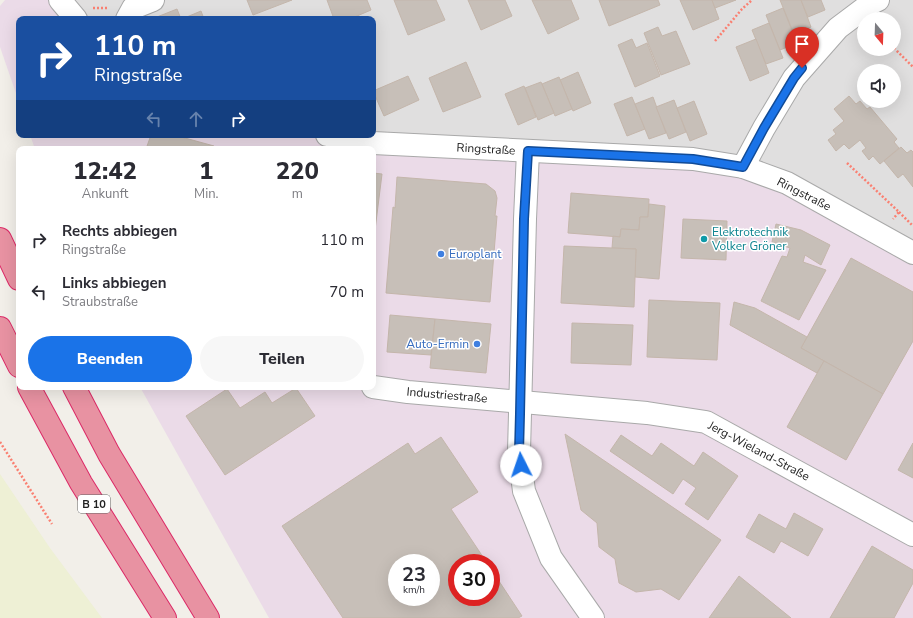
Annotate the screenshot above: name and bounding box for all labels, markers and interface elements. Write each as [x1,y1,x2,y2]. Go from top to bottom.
north arrow [857,12,901,56]
map controls [857,12,901,108]
text: 110 m [94,27,177,65]
pin [785,27,819,68]
icon: right [28,32,80,84]
icon: arrive [791,33,813,55]
text: Ringstraße [94,63,182,87]
button: sound [857,64,901,108]
icon: left [143,108,165,130]
icon: ahead [185,108,207,130]
icon: right [227,108,249,130]
street label: Ringstraße [456,139,516,159]
text: 12:42 [73,155,137,187]
text: 1 [199,155,214,187]
text: 220 [276,155,319,187]
street label: Ringstraße [774,173,834,215]
text: Ankunft [82,185,128,203]
text: Min. [194,185,219,203]
text: m [292,185,303,203]
text: Rechts abbiegen [62,221,177,241]
place label: Elektrotechnik Volker Gröner [711,224,789,254]
icon: right [28,229,50,251]
text: 110 m [320,230,364,250]
marker: Elektrotechnik Volker Gröner [699,234,709,244]
text: Ringstraße [62,241,126,259]
place label: Europlant [449,246,502,262]
marker: Europlant [436,249,446,259]
text: Links abbiegen [62,273,166,293]
icon: left [28,281,50,303]
text: 70 m [329,282,364,302]
text: Straubstraße [62,293,138,311]
button: Beenden [28,336,192,382]
button: Teilen [200,336,364,382]
place label: Auto-Ermin [406,336,469,352]
marker: Auto-Ermin [472,339,482,349]
street label: Industriestraße [406,383,488,407]
street label: Jerg-Wieland-Straße [705,417,813,485]
position arrow [500,444,542,486]
road number: B 10 [78,495,110,513]
speed limit sign: 30 [448,554,500,606]
text: 23 [402,561,426,588]
text: km/h [403,583,425,597]

